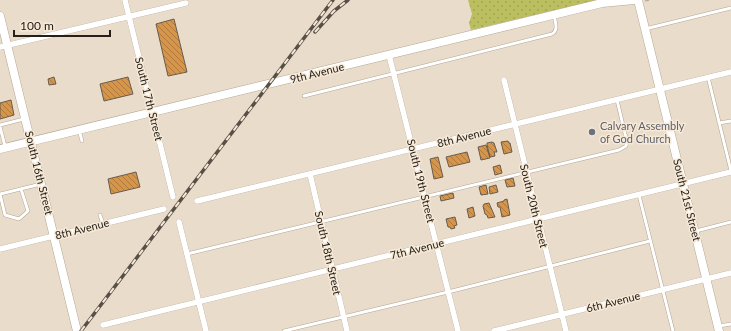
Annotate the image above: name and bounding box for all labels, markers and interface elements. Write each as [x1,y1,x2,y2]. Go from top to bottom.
scale bar [14,12,110,38]
text: 100 m [20,18,54,33]
street label: South 17th Street [133,56,166,142]
street label: 9th Avenue [288,59,345,86]
place label: Calvary Assembly of God Church [600,119,685,145]
street label: 8th Avenue [435,123,492,150]
marker: Calvary Assembly of God Church [587,127,597,137]
street label: South 16th Street [23,130,56,216]
street label: South 19th Street [405,138,438,224]
street label: South 21st Street [671,157,704,242]
street label: South 20th Street [518,163,551,249]
street label: South 18th Street [313,210,344,296]
street label: 8th Avenue [53,215,110,242]
street label: 7th Avenue [388,235,445,262]
street label: 6th Avenue [584,288,641,315]

